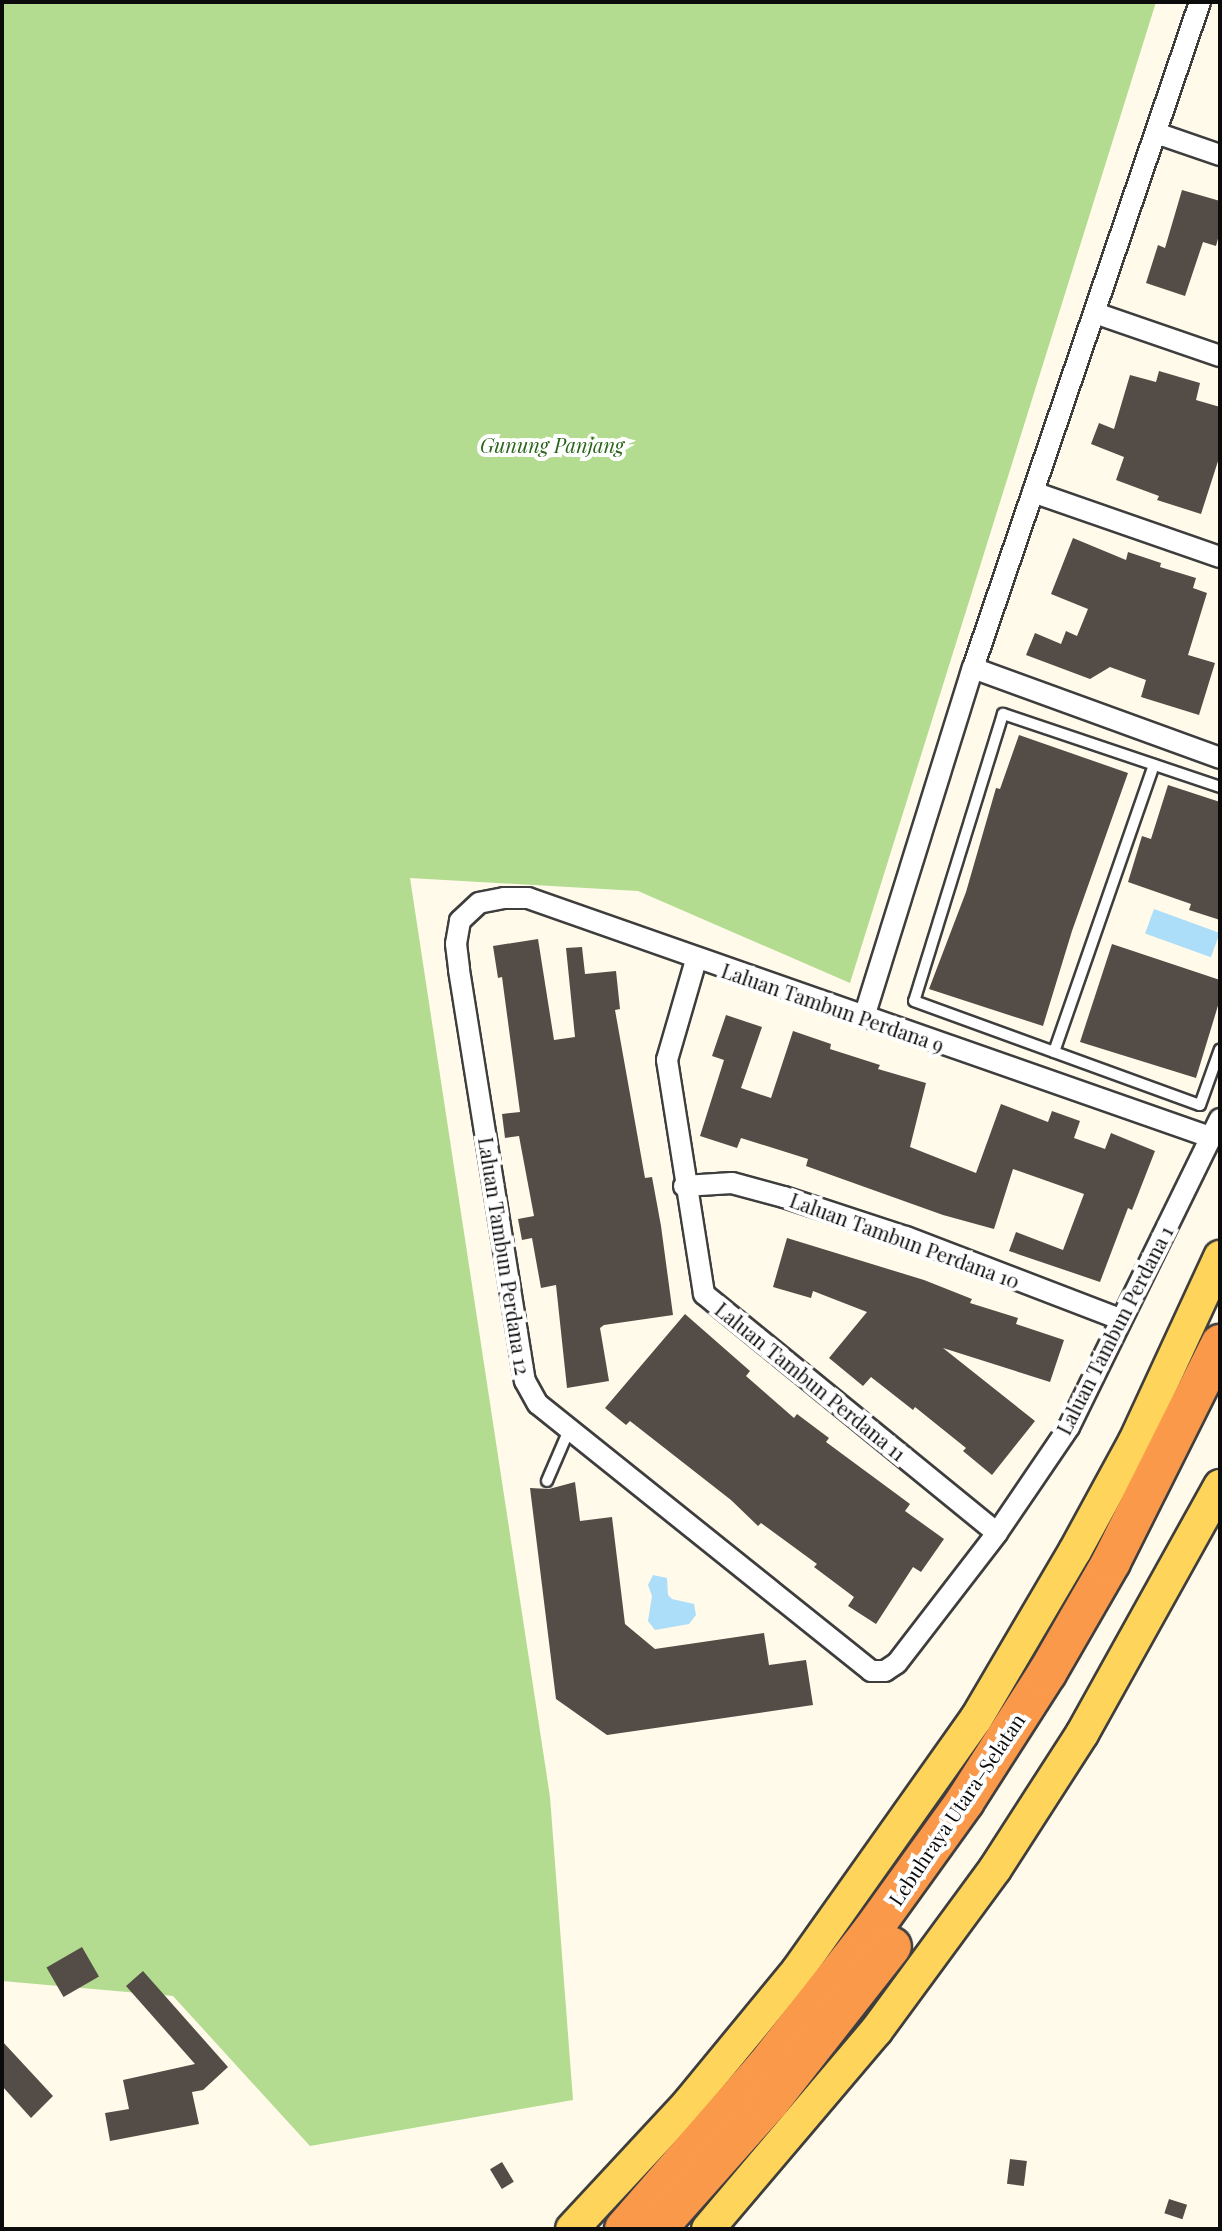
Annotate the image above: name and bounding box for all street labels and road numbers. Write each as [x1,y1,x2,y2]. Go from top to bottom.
street label: Laluan Tambun Perdana 9 [718,958,948,1056]
street label: Laluan Tambun Perdana 12 [474,1135,536,1377]
street label: Laluan Tambun Perdana 10 [786,1187,1024,1293]
street label: Laluan Tambun Perdana 1 [1051,1221,1177,1439]
street label: Laluan Tambun Perdana 11 [711,1296,911,1466]
street label: Lebuhraya Utara–Selatan [883,1708,1029,1910]

